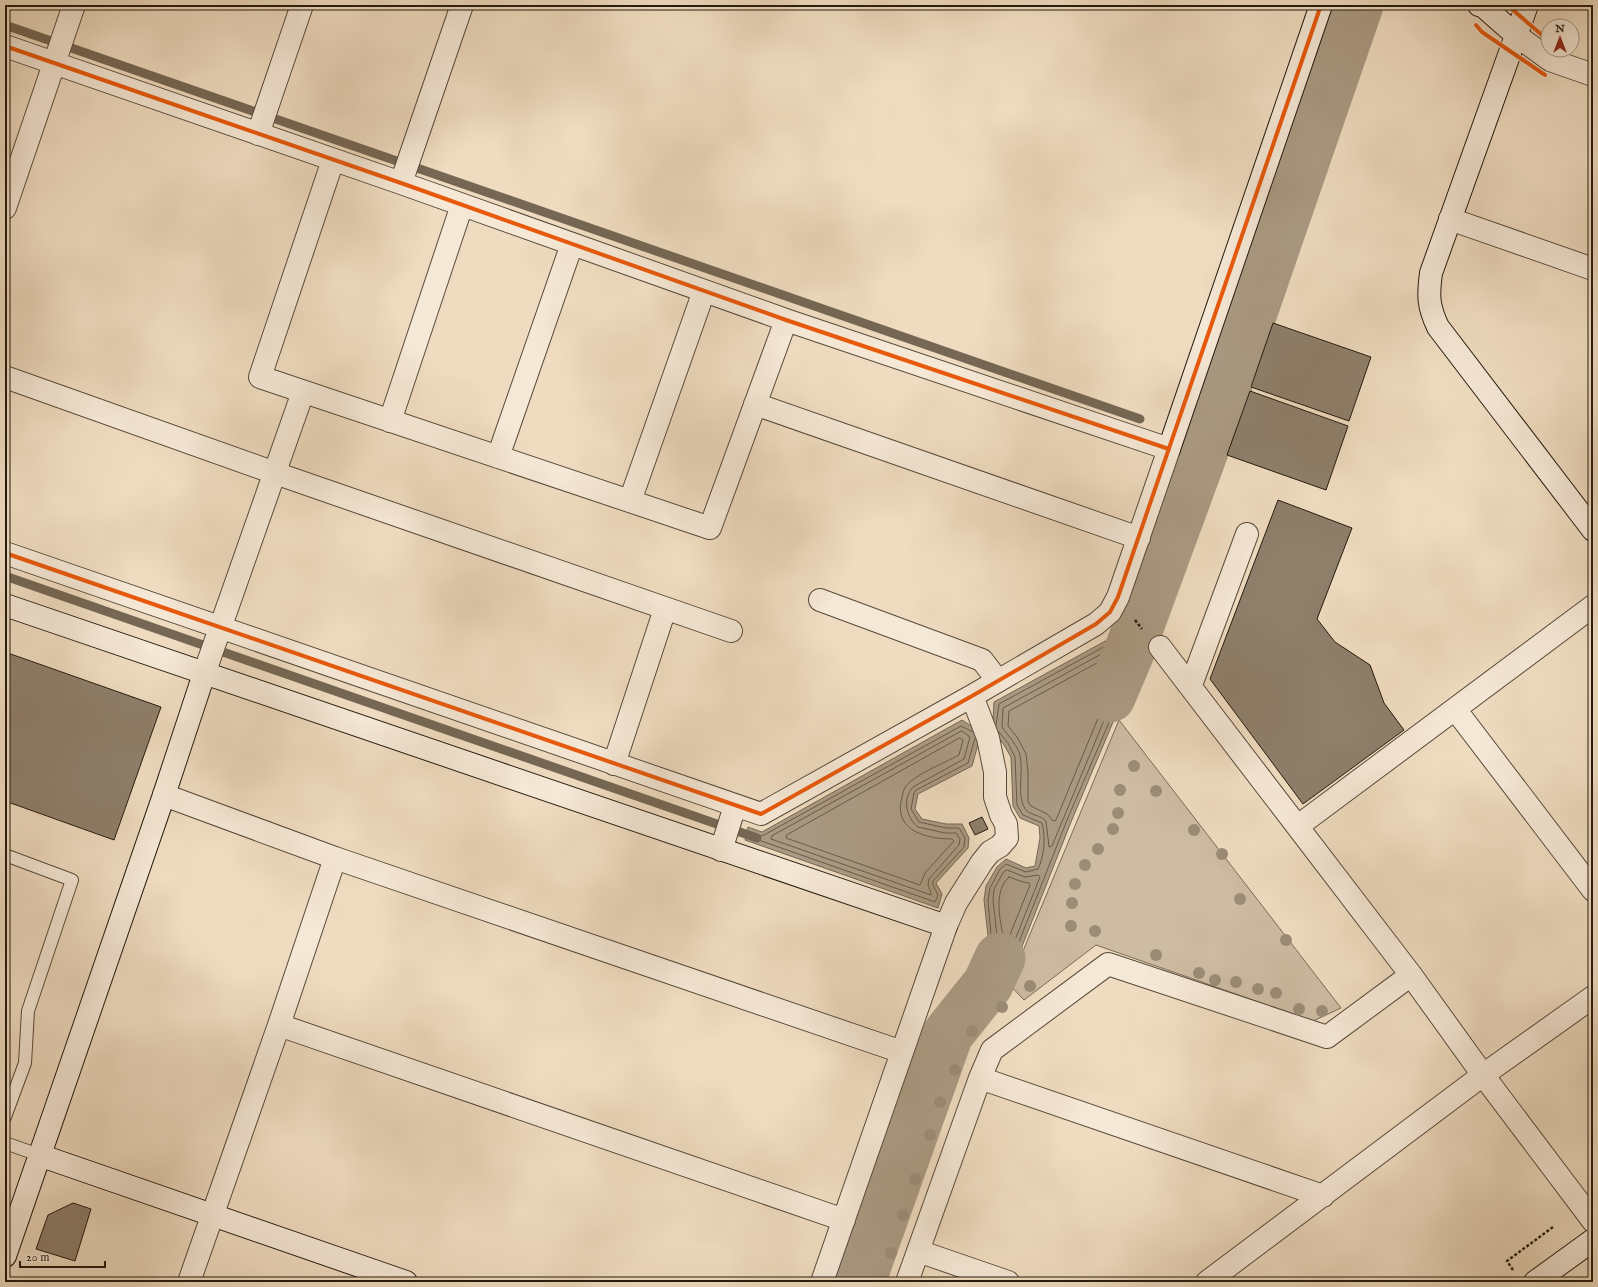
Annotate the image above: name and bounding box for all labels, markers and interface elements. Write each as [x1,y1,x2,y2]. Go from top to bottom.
north arrow [1540,18,1580,58]
text: N [1554,22,1565,36]
scale bar [20,1243,105,1269]
text: 20 m [26,1250,49,1265]

